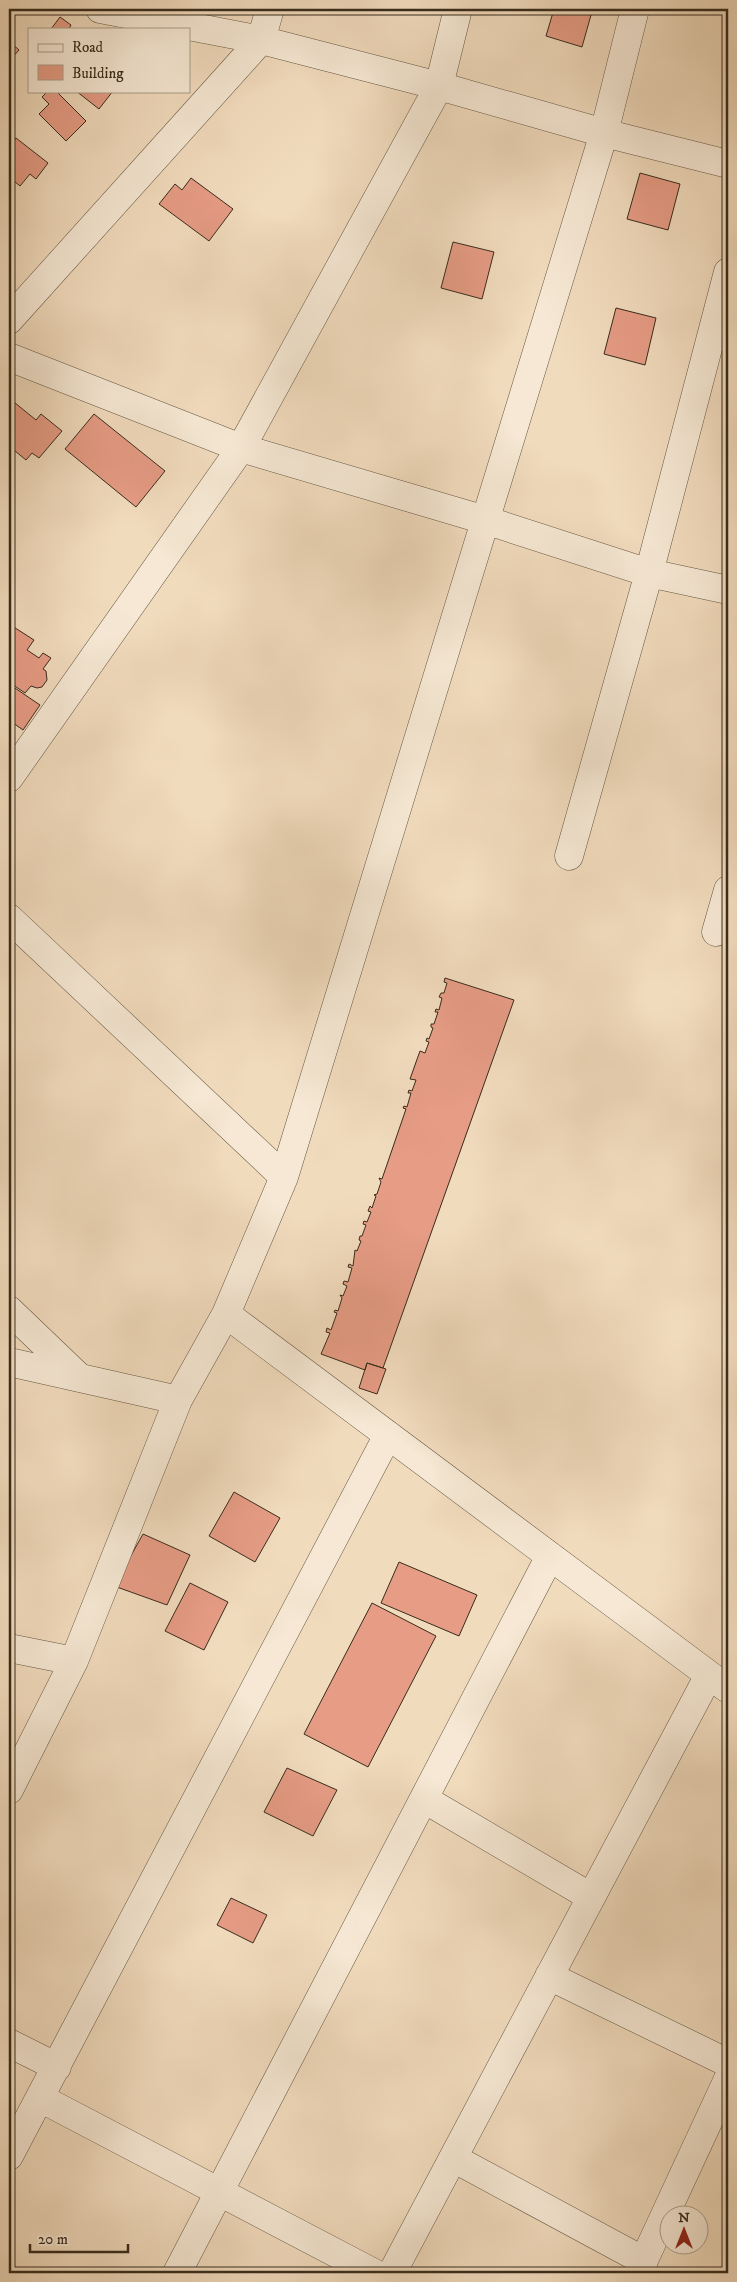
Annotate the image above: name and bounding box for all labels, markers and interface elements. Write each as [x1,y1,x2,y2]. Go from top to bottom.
legend [28,28,190,92]
text: Road [72,38,104,57]
text: Building [72,64,124,83]
north arrow [660,2204,710,2254]
text: N [678,2209,690,2227]
scale bar [30,2222,128,2254]
text: 20 m [38,2230,68,2249]

